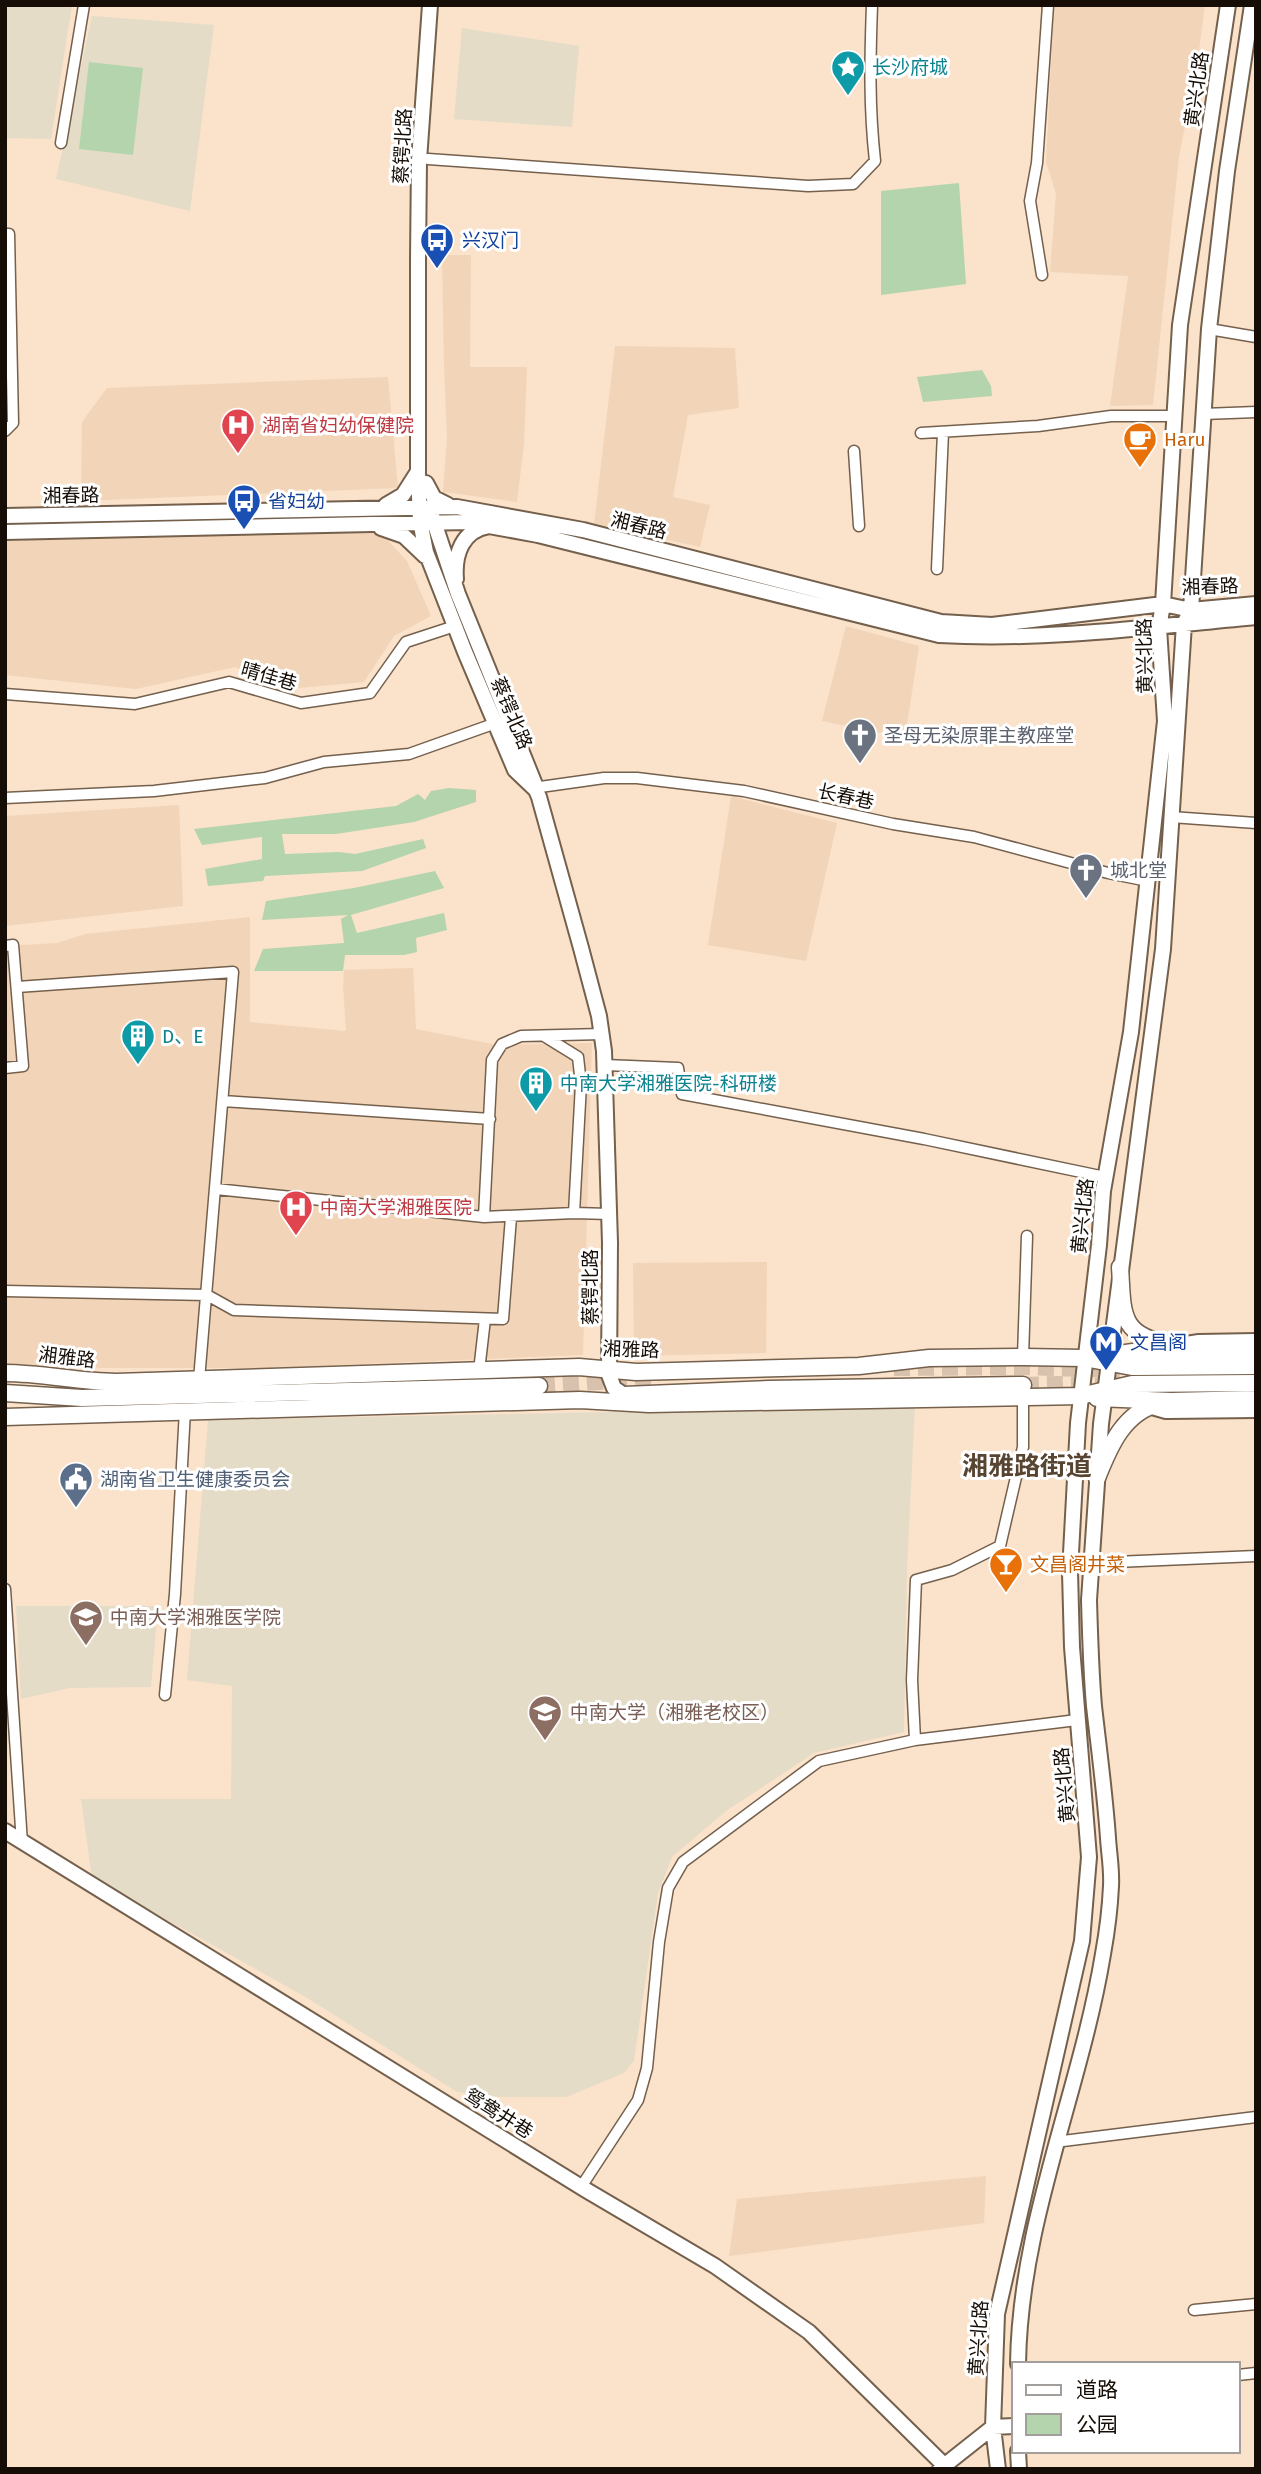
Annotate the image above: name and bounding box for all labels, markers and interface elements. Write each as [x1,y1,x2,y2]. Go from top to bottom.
place icon: 长沙府城 [829,48,867,97]
street label: 黄兴北路 [1180,50,1213,128]
place label: 长沙府城 [872,56,948,79]
street label: 蔡锷北路 [389,107,416,185]
bus stop icon: 兴汉门 [418,221,456,270]
place label: 兴汉门 [462,229,519,252]
hospital icon: 湖南省妇幼保健院 [219,406,257,455]
place label: 湖南省妇幼保健院 [262,414,414,437]
cafe icon: Haru [1121,420,1159,469]
place label: Haru [1164,428,1206,451]
bus stop icon: 省妇幼 [225,482,263,531]
street label: 湘春路 [42,484,100,507]
place label: 省妇幼 [268,490,325,513]
street label: 湘春路 [608,507,669,544]
street label: 湘春路 [1181,574,1239,599]
street label: 黄兴北路 [1132,618,1157,694]
street label: 晴佳巷 [238,658,299,695]
street label: 蔡锷北路 [486,674,537,753]
church icon: 圣母无染原罪主教座堂 [841,716,879,765]
place label: 圣母无染原罪主教座堂 [884,724,1074,747]
street label: 长春巷 [816,779,876,814]
church icon: 城北堂 [1067,851,1105,900]
place label: 城北堂 [1110,859,1167,882]
building icon: D、E [119,1017,157,1066]
place label: D、E [162,1025,203,1048]
building icon: 中南大学湘雅医院-科研楼 [517,1064,555,1113]
place label: 中南大学湘雅医院-科研楼 [560,1072,777,1095]
street label: 黄兴北路 [1067,1177,1098,1255]
hospital icon: 中南大学湘雅医院 [277,1188,315,1237]
place label: 中南大学湘雅医院 [320,1196,472,1219]
street label: 蔡锷北路 [579,1249,602,1325]
metro station icon: 文昌阁 [1087,1323,1125,1372]
place label: 文昌阁 [1130,1331,1187,1354]
street label: 湘雅路 [602,1337,660,1362]
street label: 湘雅路 [37,1343,97,1372]
district label: 湘雅路街道 [962,1451,1092,1482]
public building icon: 湖南省卫生健康委员会 [57,1460,95,1509]
place label: 湖南省卫生健康委员会 [100,1468,290,1491]
bar icon: 文昌阁井菜 [987,1545,1025,1594]
place label: 文昌阁井菜 [1030,1553,1125,1576]
school or university icon: 中南大学湘雅医学院 [67,1598,105,1647]
place label: 中南大学湘雅医学院 [110,1606,281,1629]
school or university icon: 中南大学（湘雅老校区） [526,1693,564,1742]
place label: 中南大学（湘雅老校区） [570,1701,779,1724]
street label: 黄兴北路 [1050,1746,1079,1824]
street label: 鸳鸯井巷 [460,2084,537,2143]
street label: 黄兴北路 [964,2299,993,2377]
legend [1012,2362,1240,2453]
text: 道路 [1076,2377,1118,2403]
text: 公园 [1076,2412,1118,2438]

